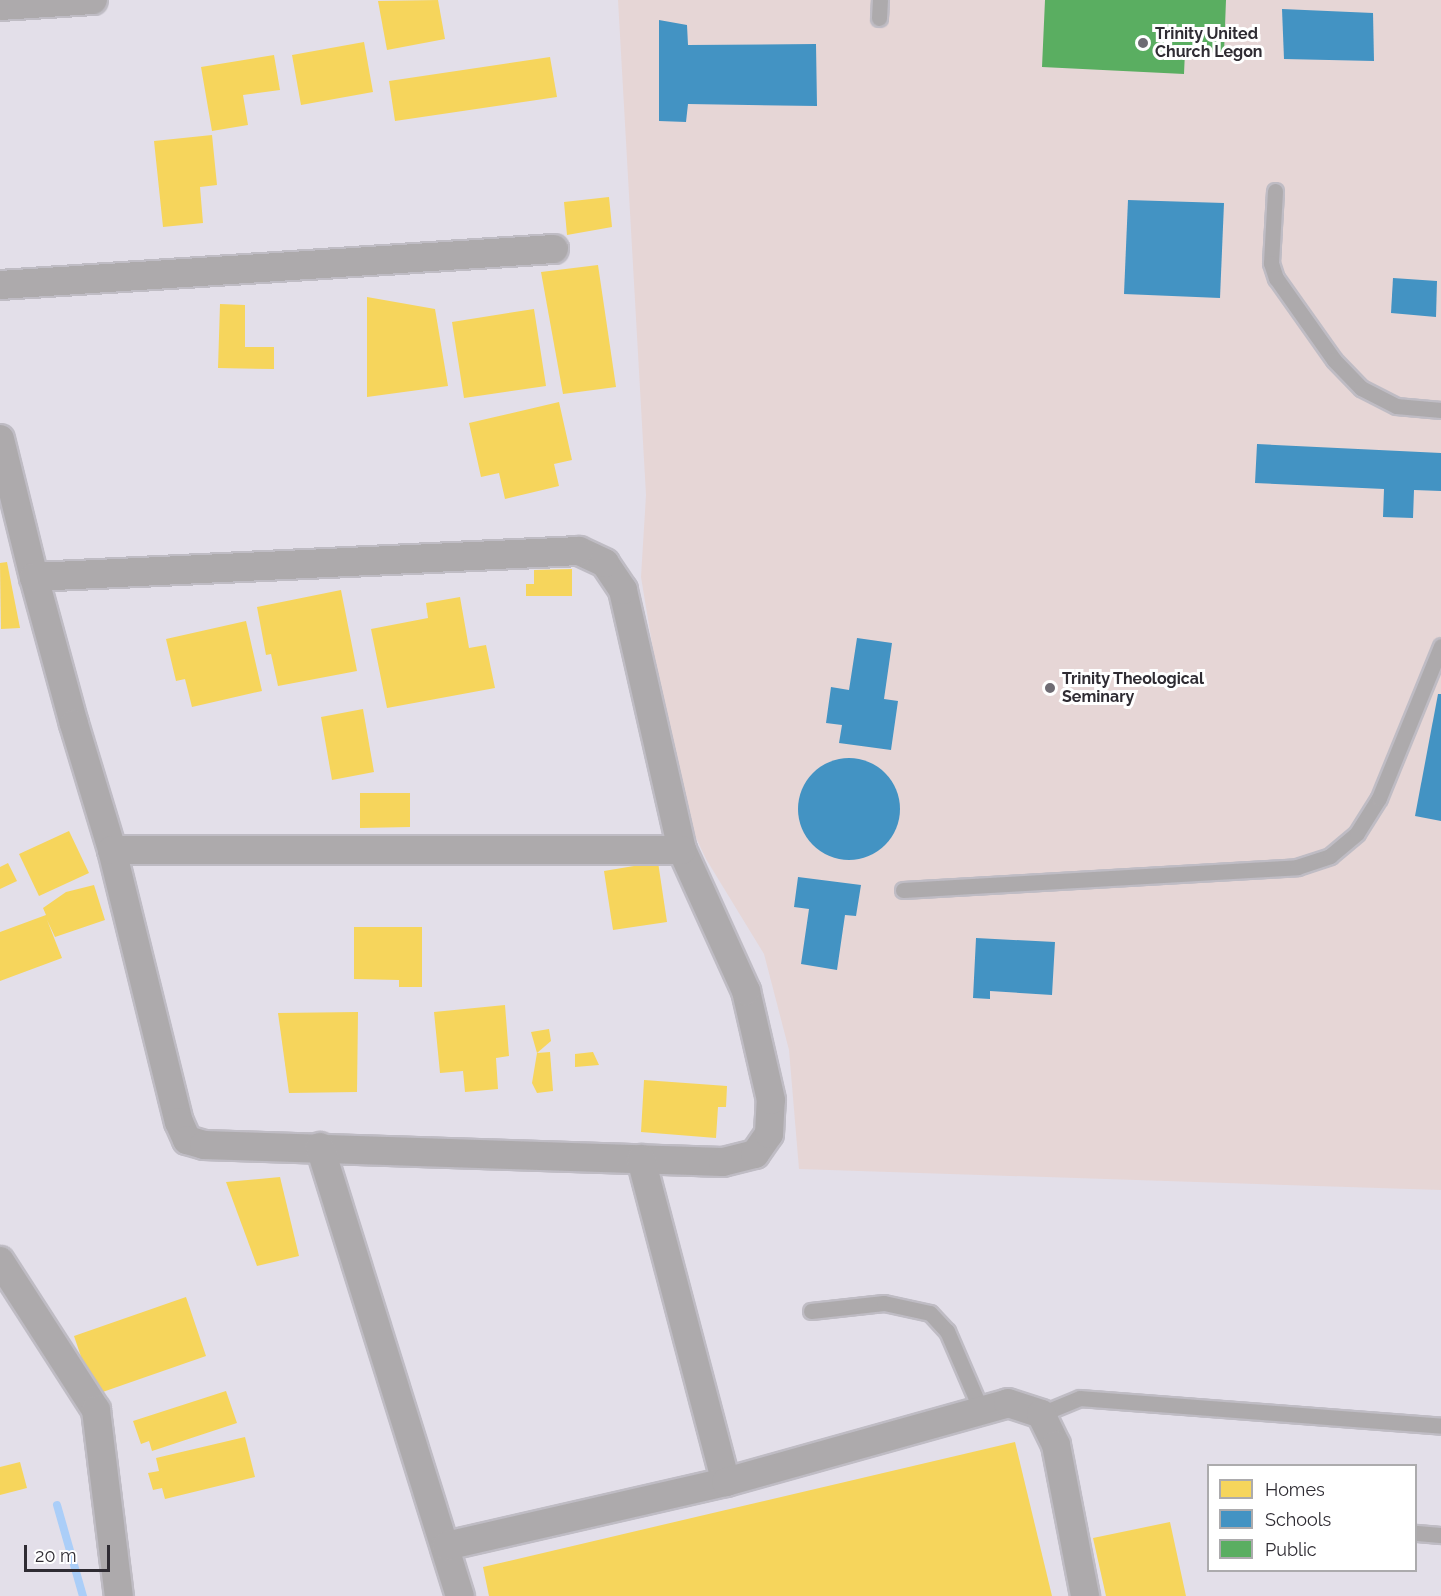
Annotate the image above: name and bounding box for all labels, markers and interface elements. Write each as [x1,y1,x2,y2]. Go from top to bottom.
place label: Trinity United Church Legon [1155,24,1263,62]
marker: Trinity United Church Legon [1136,36,1150,50]
place label: Trinity Theological Seminary [1062,669,1205,707]
marker: Trinity Theological Seminary [1043,681,1057,695]
legend [1207,1464,1417,1572]
text: Homes [1265,1479,1325,1500]
text: Schools [1265,1509,1331,1530]
scale bar [27,1533,112,1571]
text: Public [1265,1539,1317,1560]
text: 20 m [35,1545,77,1566]

